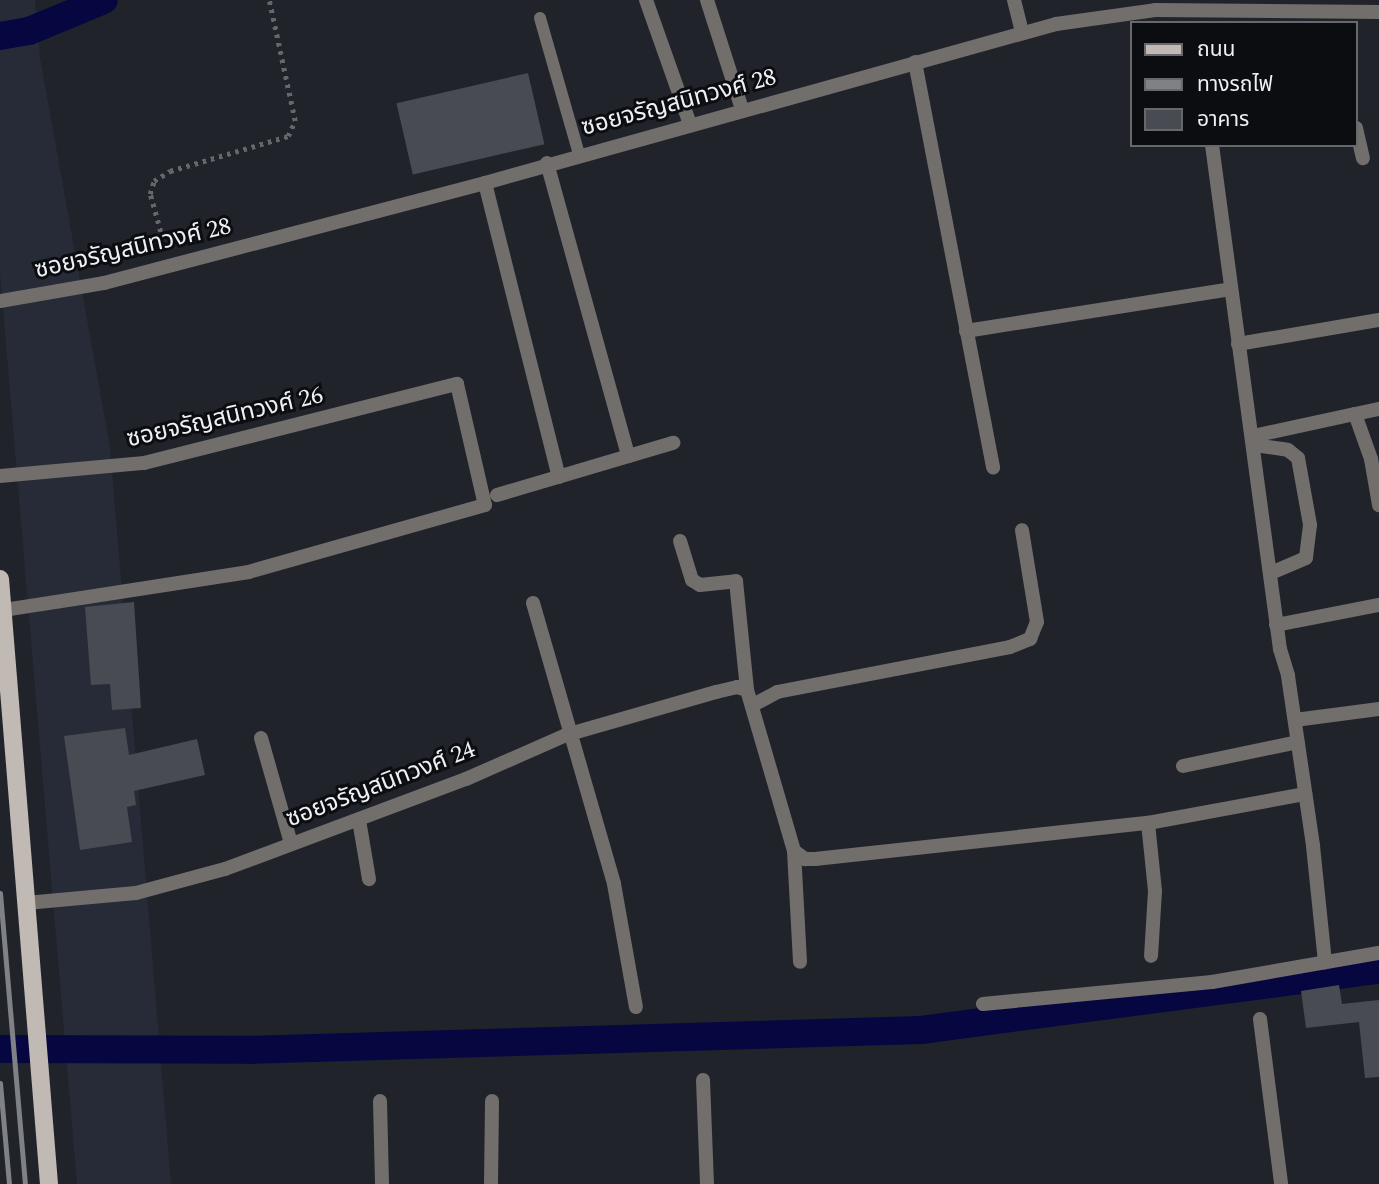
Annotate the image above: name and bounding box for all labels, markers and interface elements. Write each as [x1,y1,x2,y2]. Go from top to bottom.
legend [1130,21,1358,147]
text: ถนน [1197,34,1235,66]
street label: ซอยจรัญสนิทวงศ์ 28 [578,63,780,143]
text: ทางรถไฟ [1197,69,1273,101]
text: อาคาร [1197,104,1249,136]
street label: ซอยจรัญสนิทวงศ์ 28 [32,212,234,286]
street label: ซอยจรัญสนิทวงศ์ 26 [124,381,326,455]
street label: ซอยจรัญสนิทวงศ์ 24 [282,736,480,834]

